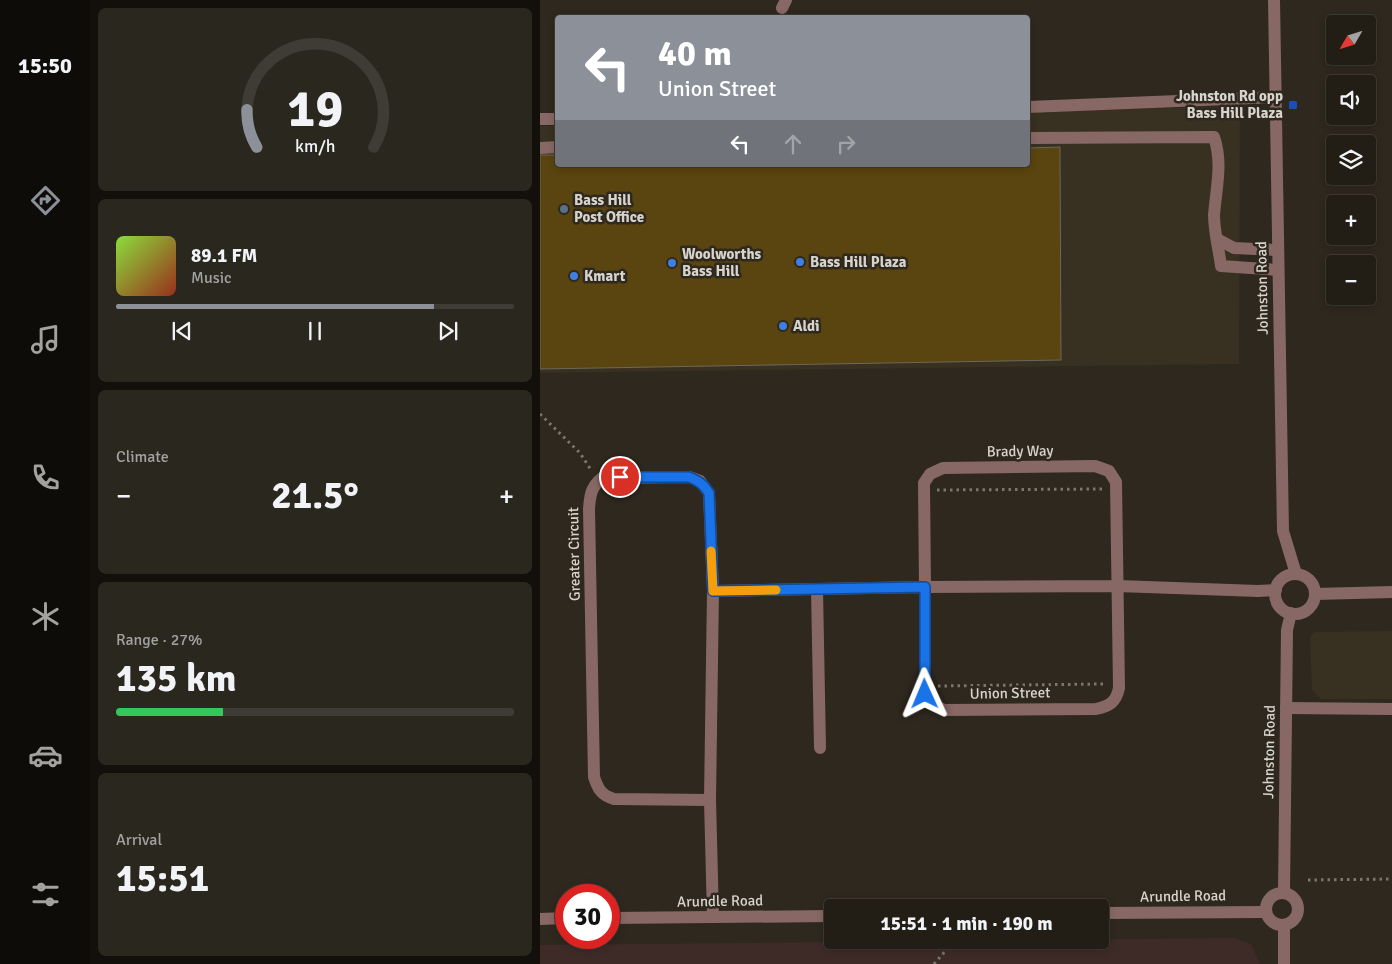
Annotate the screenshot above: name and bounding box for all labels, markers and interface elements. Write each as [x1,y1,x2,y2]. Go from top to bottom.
north arrow [1326,15,1376,65]
map controls [1326,15,1376,305]
text: 40 m [658,32,732,75]
icon: left [575,35,640,100]
text: 15:50 [18,52,72,79]
text: Union Street [658,75,776,102]
button: sound [1326,75,1376,125]
text: 19 [287,77,343,141]
place label: Johnston Rd opp Bass Hill Plaza [1176,87,1283,122]
marker: Johnston Rd opp Bass Hill Plaza [1287,99,1299,111]
icon: left [726,130,754,158]
icon: ahead [779,130,807,158]
icon: right [832,130,860,158]
text: km/h [295,135,335,157]
button: layers [1326,135,1376,185]
icon: directions [28,183,63,218]
place label: Bass Hill Post Office [574,191,644,226]
button: + [1326,195,1376,245]
marker: Bass Hill Post Office [558,203,570,215]
street label: Johnston Road [1252,241,1272,335]
text: 89.1 FM [191,244,257,268]
place label: Woolworths Bass Hill [682,245,762,280]
place label: Bass Hill Plaza [810,253,907,271]
button: − [1326,255,1376,305]
marker: Bass Hill Plaza [794,256,806,268]
marker: Woolworths Bass Hill [666,257,678,269]
place label: Kmart [584,267,626,285]
text: Music [191,268,232,288]
marker: Kmart [568,270,580,282]
icon: previous [168,317,196,345]
icon: pause [301,317,329,345]
icon: next [434,317,462,345]
place label: Aldi [793,317,820,335]
marker: Aldi [777,320,789,332]
icon: music [28,322,63,357]
street label: Brady Way [986,441,1054,461]
text: Climate [116,447,169,467]
pin [599,456,641,498]
icon: phone [28,460,63,495]
icon: arrive [606,463,634,491]
text: 21.5° [271,472,359,519]
text: − [116,479,131,513]
text: + [499,479,514,513]
street label: Greater Circuit [564,507,584,601]
icon: climate [28,599,63,634]
text: Range · 27% [116,630,202,650]
text: 135 km [116,655,237,702]
position arrow [898,667,950,719]
street label: Union Street [970,683,1050,703]
street label: Johnston Road [1259,705,1279,799]
icon: car [28,738,63,773]
text: Arrival [116,830,162,850]
text: 15:51 [116,855,209,902]
icon: filters [28,877,63,912]
speed limit sign: 30 [555,884,620,949]
street label: Arundle Road [1140,886,1226,906]
street label: Arundle Road [677,891,763,911]
text: 15:51 · 1 min · 190 m [880,912,1053,936]

